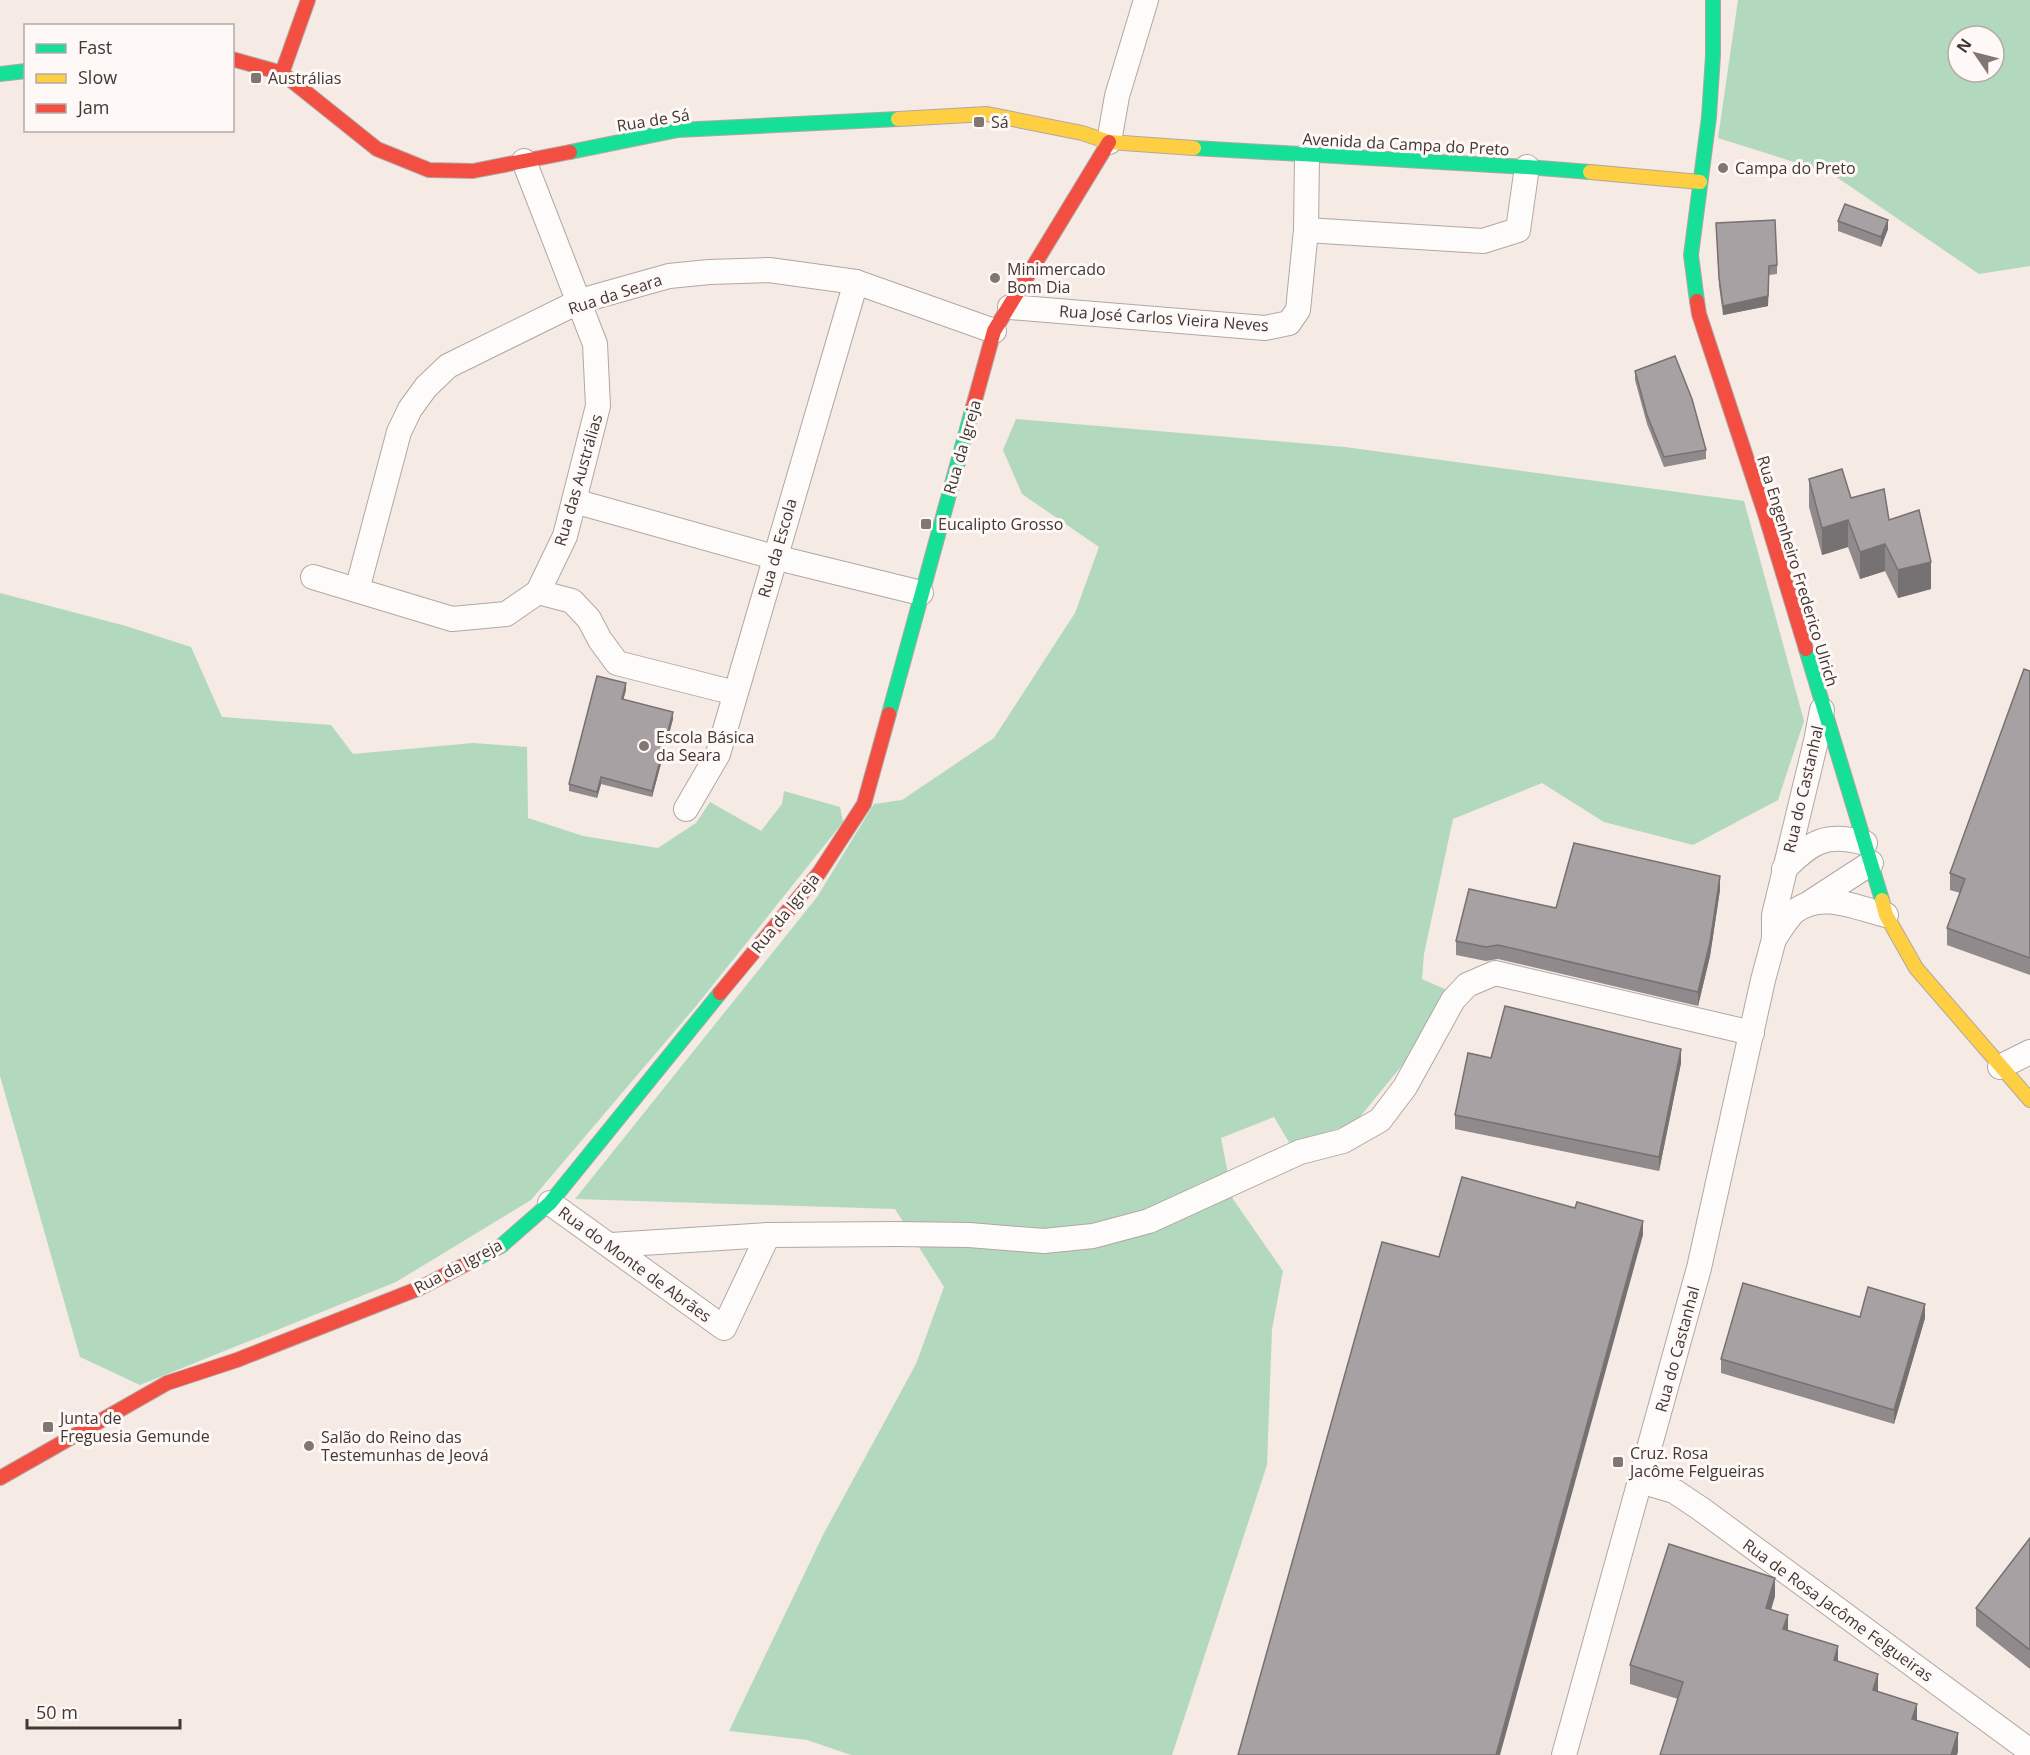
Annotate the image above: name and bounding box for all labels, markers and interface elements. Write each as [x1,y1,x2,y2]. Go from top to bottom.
legend [24,24,234,132]
north arrow [1946,24,2006,84]
text: N [1951,34,1976,57]
text: Fast [78,35,112,59]
text: Slow [78,65,117,89]
place label: Austrálias [268,67,341,89]
marker: Austrálias [249,71,263,85]
text: Jam [76,95,110,119]
street label: Rua de Sá [615,103,691,137]
place label: Sá [991,111,1009,133]
marker: Sá [972,115,986,129]
street label: Avenida da Campa do Preto [1302,128,1510,160]
place label: Campa do Preto [1735,157,1856,179]
marker: Campa do Preto [1716,161,1730,175]
place label: Minimercado Bom Dia [1007,258,1106,298]
street label: Rua da Seara [565,268,665,320]
marker: Minimercado Bom Dia [988,271,1002,285]
street label: Rua José Carlos Vieira Neves [1058,300,1270,336]
street label: Rua da Igreja [938,397,986,497]
street label: Rua das Austrálias [549,411,607,549]
street label: Rua Engenheiro Frederico Ulrich [1752,453,1844,689]
street label: Rua da Escola [752,496,802,600]
place label: Eucalipto Grosso [938,513,1063,535]
marker: Eucalipto Grosso [919,517,933,531]
street label: Rua do Castanhal [1778,723,1828,855]
place label: Escola Básica da Seara [656,726,754,766]
marker: Escola Básica da Seara [637,739,651,753]
street label: Rua da Igreja [746,868,824,958]
street label: Rua do Monte de Abrães [554,1201,716,1327]
street label: Rua da Igreja [410,1233,506,1299]
street label: Rua do Castanhal [1650,1283,1704,1415]
place label: Junta de Freguesia Gemunde [58,1407,210,1447]
marker: Junta de Freguesia Gemunde [41,1420,55,1434]
place label: Salão do Reino das Testemunhas de Jeová [321,1426,489,1466]
marker: Salão do Reino das Testemunhas de Jeová [302,1439,316,1453]
place label: Cruz. Rosa Jacôme Felgueiras [1628,1442,1764,1482]
marker: Cruz. Rosa Jacôme Felgueiras [1611,1455,1625,1469]
street label: Rua de Rosa Jacôme Felgueiras [1738,1533,1938,1687]
scale bar [27,1692,180,1730]
text: 50 m [36,1700,78,1724]

